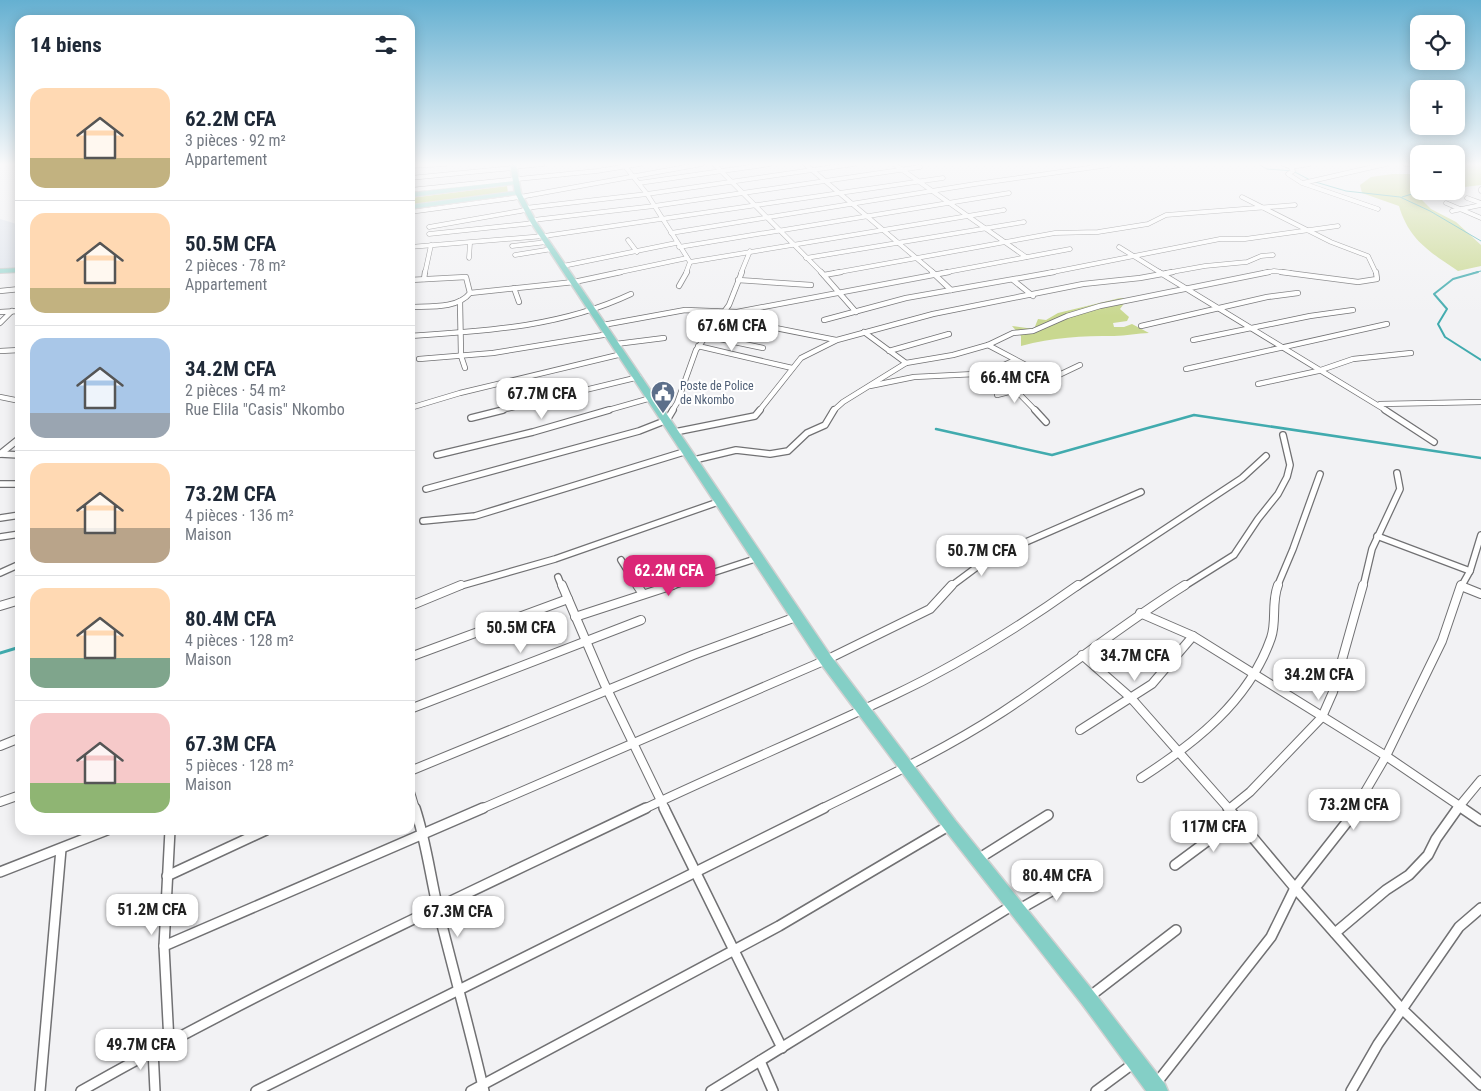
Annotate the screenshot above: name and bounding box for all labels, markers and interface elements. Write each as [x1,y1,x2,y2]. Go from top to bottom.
map controls [1410,15,1465,200]
button: locate [1410,15,1465,70]
icon: filters [372,31,400,59]
text: 14 biens [30,33,102,57]
button: + [1410,80,1465,135]
text: 62.2M CFA [185,107,276,131]
icon: home [70,108,130,168]
text: 3 pièces · 92 m² [185,131,286,150]
button: − [1410,145,1465,200]
text: Appartement [185,150,267,169]
text: 50.5M CFA [185,232,276,256]
icon: home [70,233,130,293]
text: 2 pièces · 78 m² [185,256,286,275]
text: Appartement [185,275,267,294]
pin: 67.6M CFA [675,310,789,352]
text: 67.6M CFA [697,316,767,335]
text: 34.2M CFA [185,357,276,381]
icon: home [70,358,130,418]
pin: 66.4M CFA [958,362,1072,404]
text: 66.4M CFA [980,368,1050,387]
pin: 67.7M CFA [485,378,599,420]
place label: Poste de Police de Nkombo [680,379,754,407]
public building icon: Poste de Police de Nkombo [650,380,676,414]
text: 2 pièces · 54 m² [185,381,286,400]
text: 67.7M CFA [507,384,577,403]
text: Rue Elila "Casis" Nkombo [185,400,345,419]
text: 73.2M CFA [185,482,276,506]
icon: home [70,483,130,543]
text: 4 pièces · 136 m² [185,506,294,525]
text: Maison [185,525,232,544]
pin: 50.7M CFA [925,534,1039,577]
text: 50.7M CFA [947,541,1017,560]
pin: 62.2M CFA [612,554,726,597]
text: 62.2M CFA [634,561,704,580]
text: 80.4M CFA [185,607,276,631]
icon: home [70,608,130,668]
pin: 50.5M CFA [464,612,578,654]
text: 50.5M CFA [486,618,556,637]
text: 4 pièces · 128 m² [185,631,294,650]
pin: 34.7M CFA [1078,640,1192,682]
text: 34.7M CFA [1100,646,1170,665]
text: Maison [185,650,232,669]
pin: 34.2M CFA [1262,658,1376,701]
text: 34.2M CFA [1284,665,1354,684]
text: 67.3M CFA [185,732,276,756]
icon: home [70,733,130,793]
text: 5 pièces · 128 m² [185,756,294,775]
text: Maison [185,775,232,794]
pin: 73.2M CFA [1297,788,1411,831]
text: 73.2M CFA [1319,795,1389,814]
pin: 117M CFA [1162,810,1266,853]
text: 117M CFA [1182,817,1246,836]
pin: 80.4M CFA [1000,860,1114,902]
text: 80.4M CFA [1022,866,1092,885]
pin: 51.2M CFA [95,894,209,936]
pin: 67.3M CFA [401,896,515,938]
text: 51.2M CFA [117,900,187,919]
text: 67.3M CFA [423,902,493,921]
pin: 49.7M CFA [84,1028,198,1071]
text: 49.7M CFA [106,1035,176,1054]

